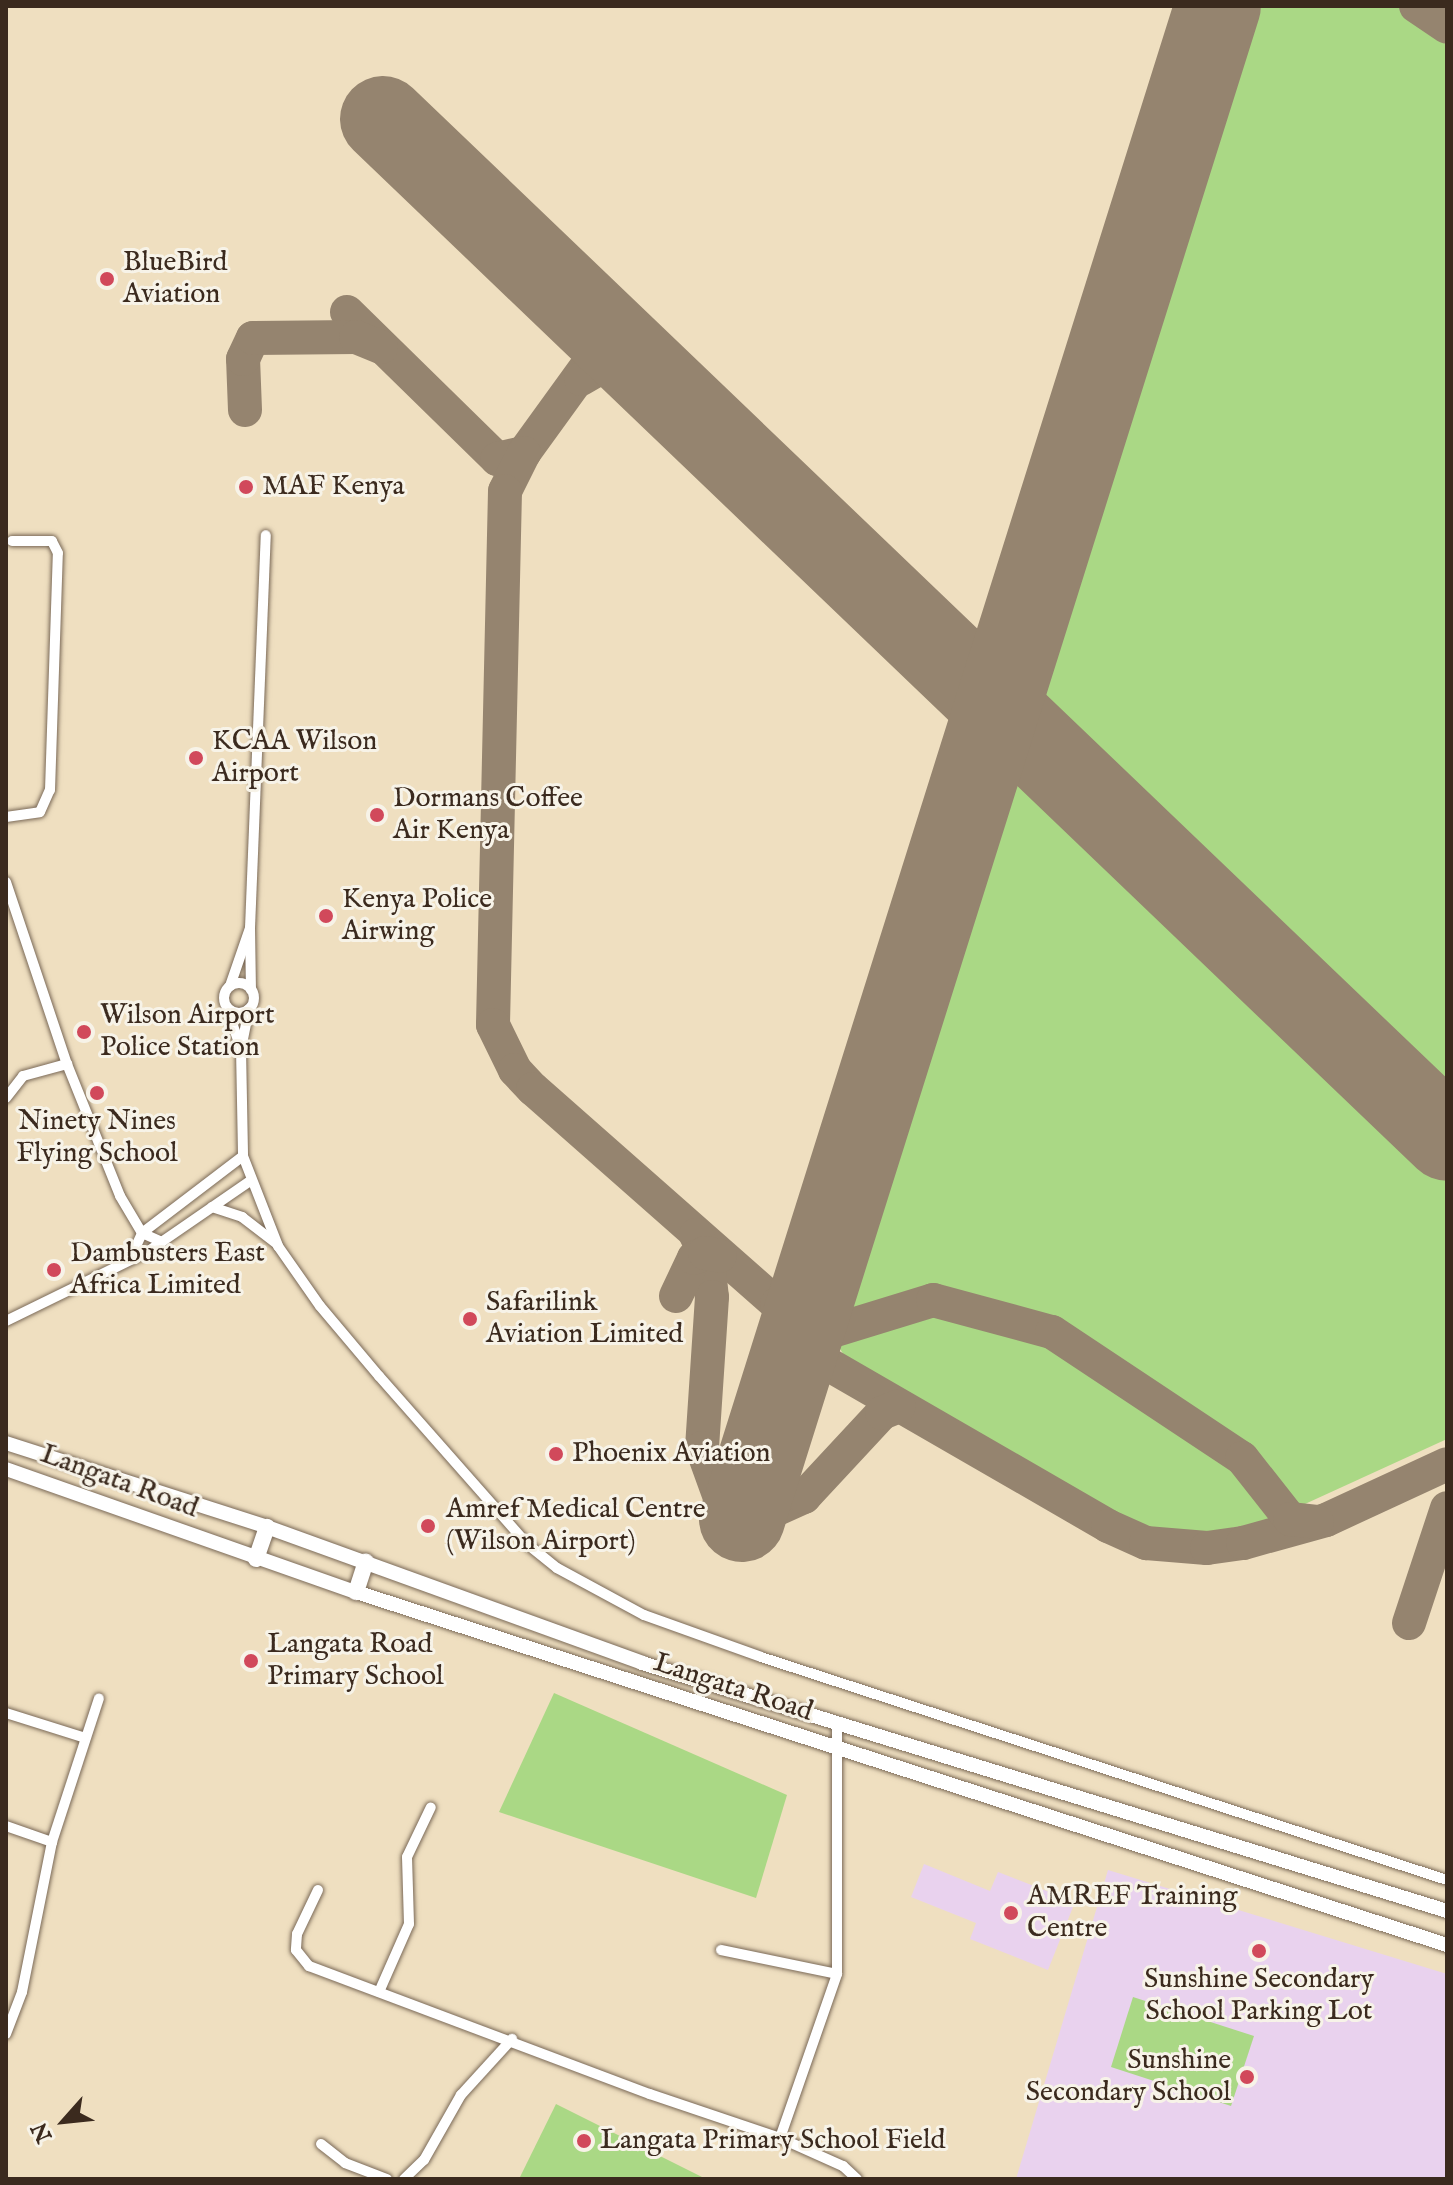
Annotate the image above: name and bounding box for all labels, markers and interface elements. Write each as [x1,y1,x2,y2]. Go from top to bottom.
place label: BlueBird Aviation [123,246,227,312]
marker: BlueBird Aviation [98,270,116,288]
place label: MAF Kenya [262,470,405,504]
marker: MAF Kenya [237,478,255,496]
place label: KCAA Wilson Airport [212,725,377,791]
marker: KCAA Wilson Airport [187,749,205,767]
place label: Dormans Coffee Air Kenya [393,782,583,848]
marker: Dormans Coffee Air Kenya [368,806,386,824]
place label: Kenya Police Airwing [342,883,492,949]
marker: Kenya Police Airwing [317,907,335,925]
place label: Wilson Airport Police Station [100,999,275,1065]
marker: Wilson Airport Police Station [75,1023,93,1041]
marker: Ninety Nines Flying School [88,1084,106,1102]
place label: Ninety Nines Flying School [16,1105,178,1171]
place label: Dambusters East Africa Limited [70,1237,265,1303]
marker: Dambusters East Africa Limited [45,1261,63,1279]
place label: Safarilink Aviation Limited [486,1286,683,1352]
marker: Safarilink Aviation Limited [461,1310,479,1328]
place label: Phoenix Aviation [572,1437,770,1471]
street label: Langata Road [36,1438,202,1526]
marker: Phoenix Aviation [547,1445,565,1463]
place label: Amref Medical Centre (Wilson Airport) [446,1493,706,1559]
marker: Amref Medical Centre (Wilson Airport) [417,1515,439,1537]
place label: Langata Road Primary School [267,1628,444,1694]
street label: Langata Road [649,1646,817,1730]
marker: Langata Road Primary School [242,1652,260,1670]
place label: AMREF Training Centre [1027,1880,1237,1946]
marker: AMREF Training Centre [1002,1904,1020,1922]
marker: Sunshine Secondary School Parking Lot [1250,1942,1268,1960]
place label: Sunshine Secondary School Parking Lot [1144,1963,1374,2029]
place label: Sunshine Secondary School [1026,2044,1231,2110]
marker: Sunshine Secondary School [1238,2068,1256,2086]
north arrow [24,2081,104,2161]
text: N [26,2117,59,2147]
place label: Langata Primary School Field [600,2124,945,2158]
marker: Langata Primary School Field [575,2132,593,2150]

